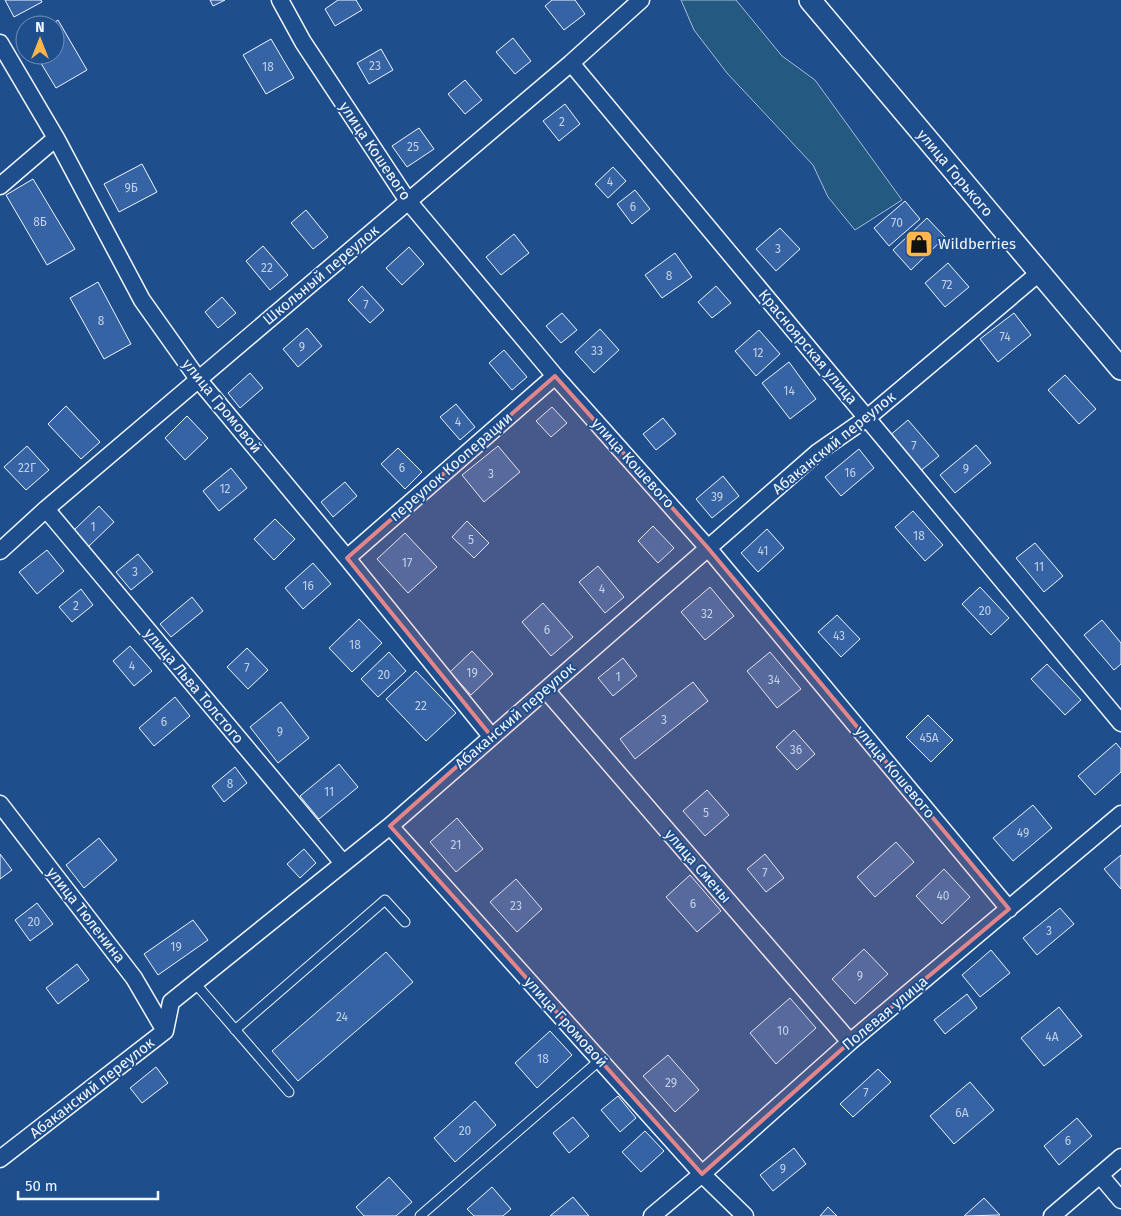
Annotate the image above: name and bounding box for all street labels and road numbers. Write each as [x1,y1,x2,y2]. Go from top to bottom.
street label: улица Кошевого [335,98,415,204]
street label: улица Горького [913,126,997,220]
street label: Школьный переулок [259,221,383,329]
street label: Красноярская улица [755,286,861,408]
street label: улица Громовой [178,355,266,457]
street label: Абаканский переулок [769,388,899,498]
street label: переулок Кооперации [386,409,516,525]
street label: улица Кошевого [588,414,678,512]
street label: улица Льва Толстого [140,625,248,747]
street label: Абаканский переулок [451,659,579,773]
street label: улица Кошевого [851,722,939,822]
street label: улица Смены [661,825,735,907]
street label: улица Тюленина [43,864,129,966]
street label: Полевая улица [839,972,931,1054]
street label: улица Громовой [520,973,612,1071]
street label: Абаканский переулок [26,1034,158,1142]

